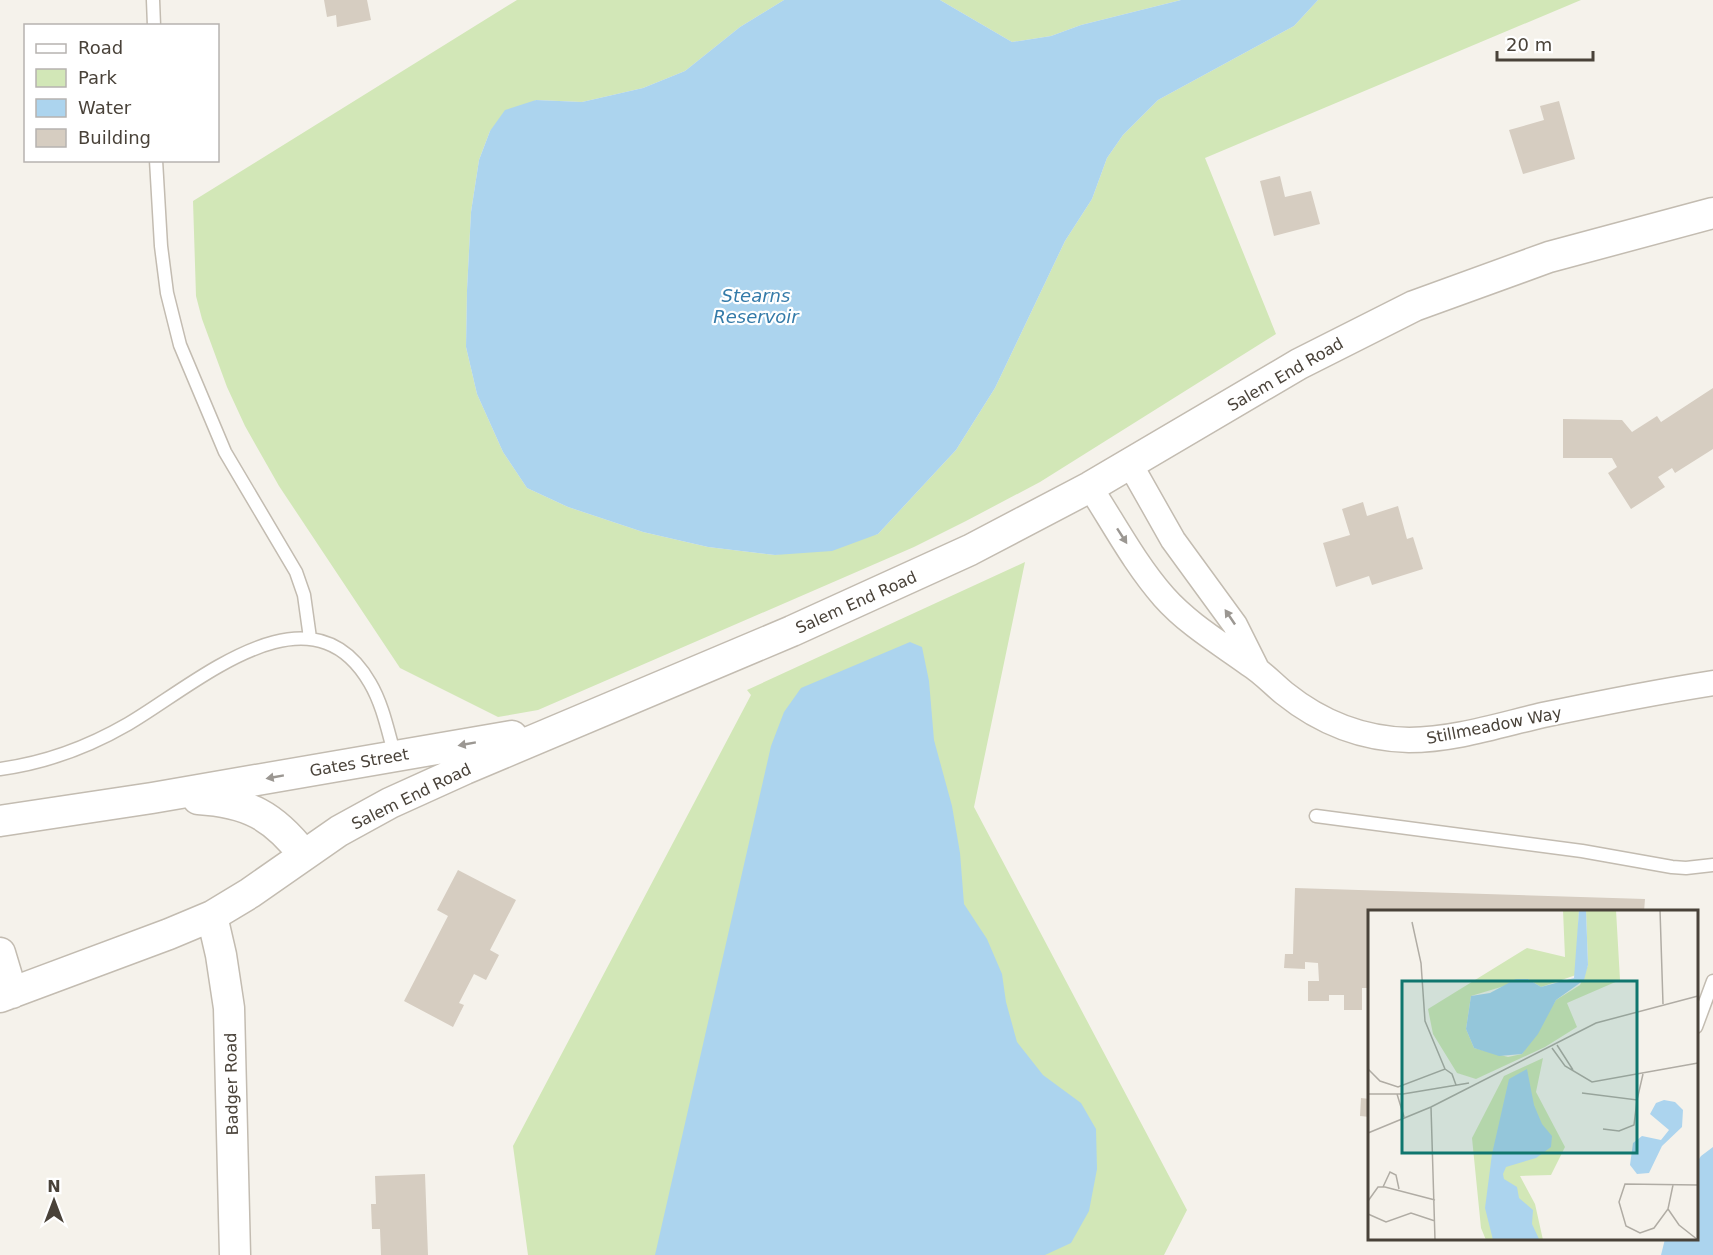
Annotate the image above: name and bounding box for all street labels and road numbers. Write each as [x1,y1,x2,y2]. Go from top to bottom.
street label: Salem End Road [1224,334,1347,415]
street label: Salem End Road [793,567,920,638]
street label: Stillmeadow Way [1425,703,1563,748]
street label: Gates Street [308,744,410,781]
street label: Salem End Road [348,759,474,834]
street label: Badger Road [221,1032,242,1136]

